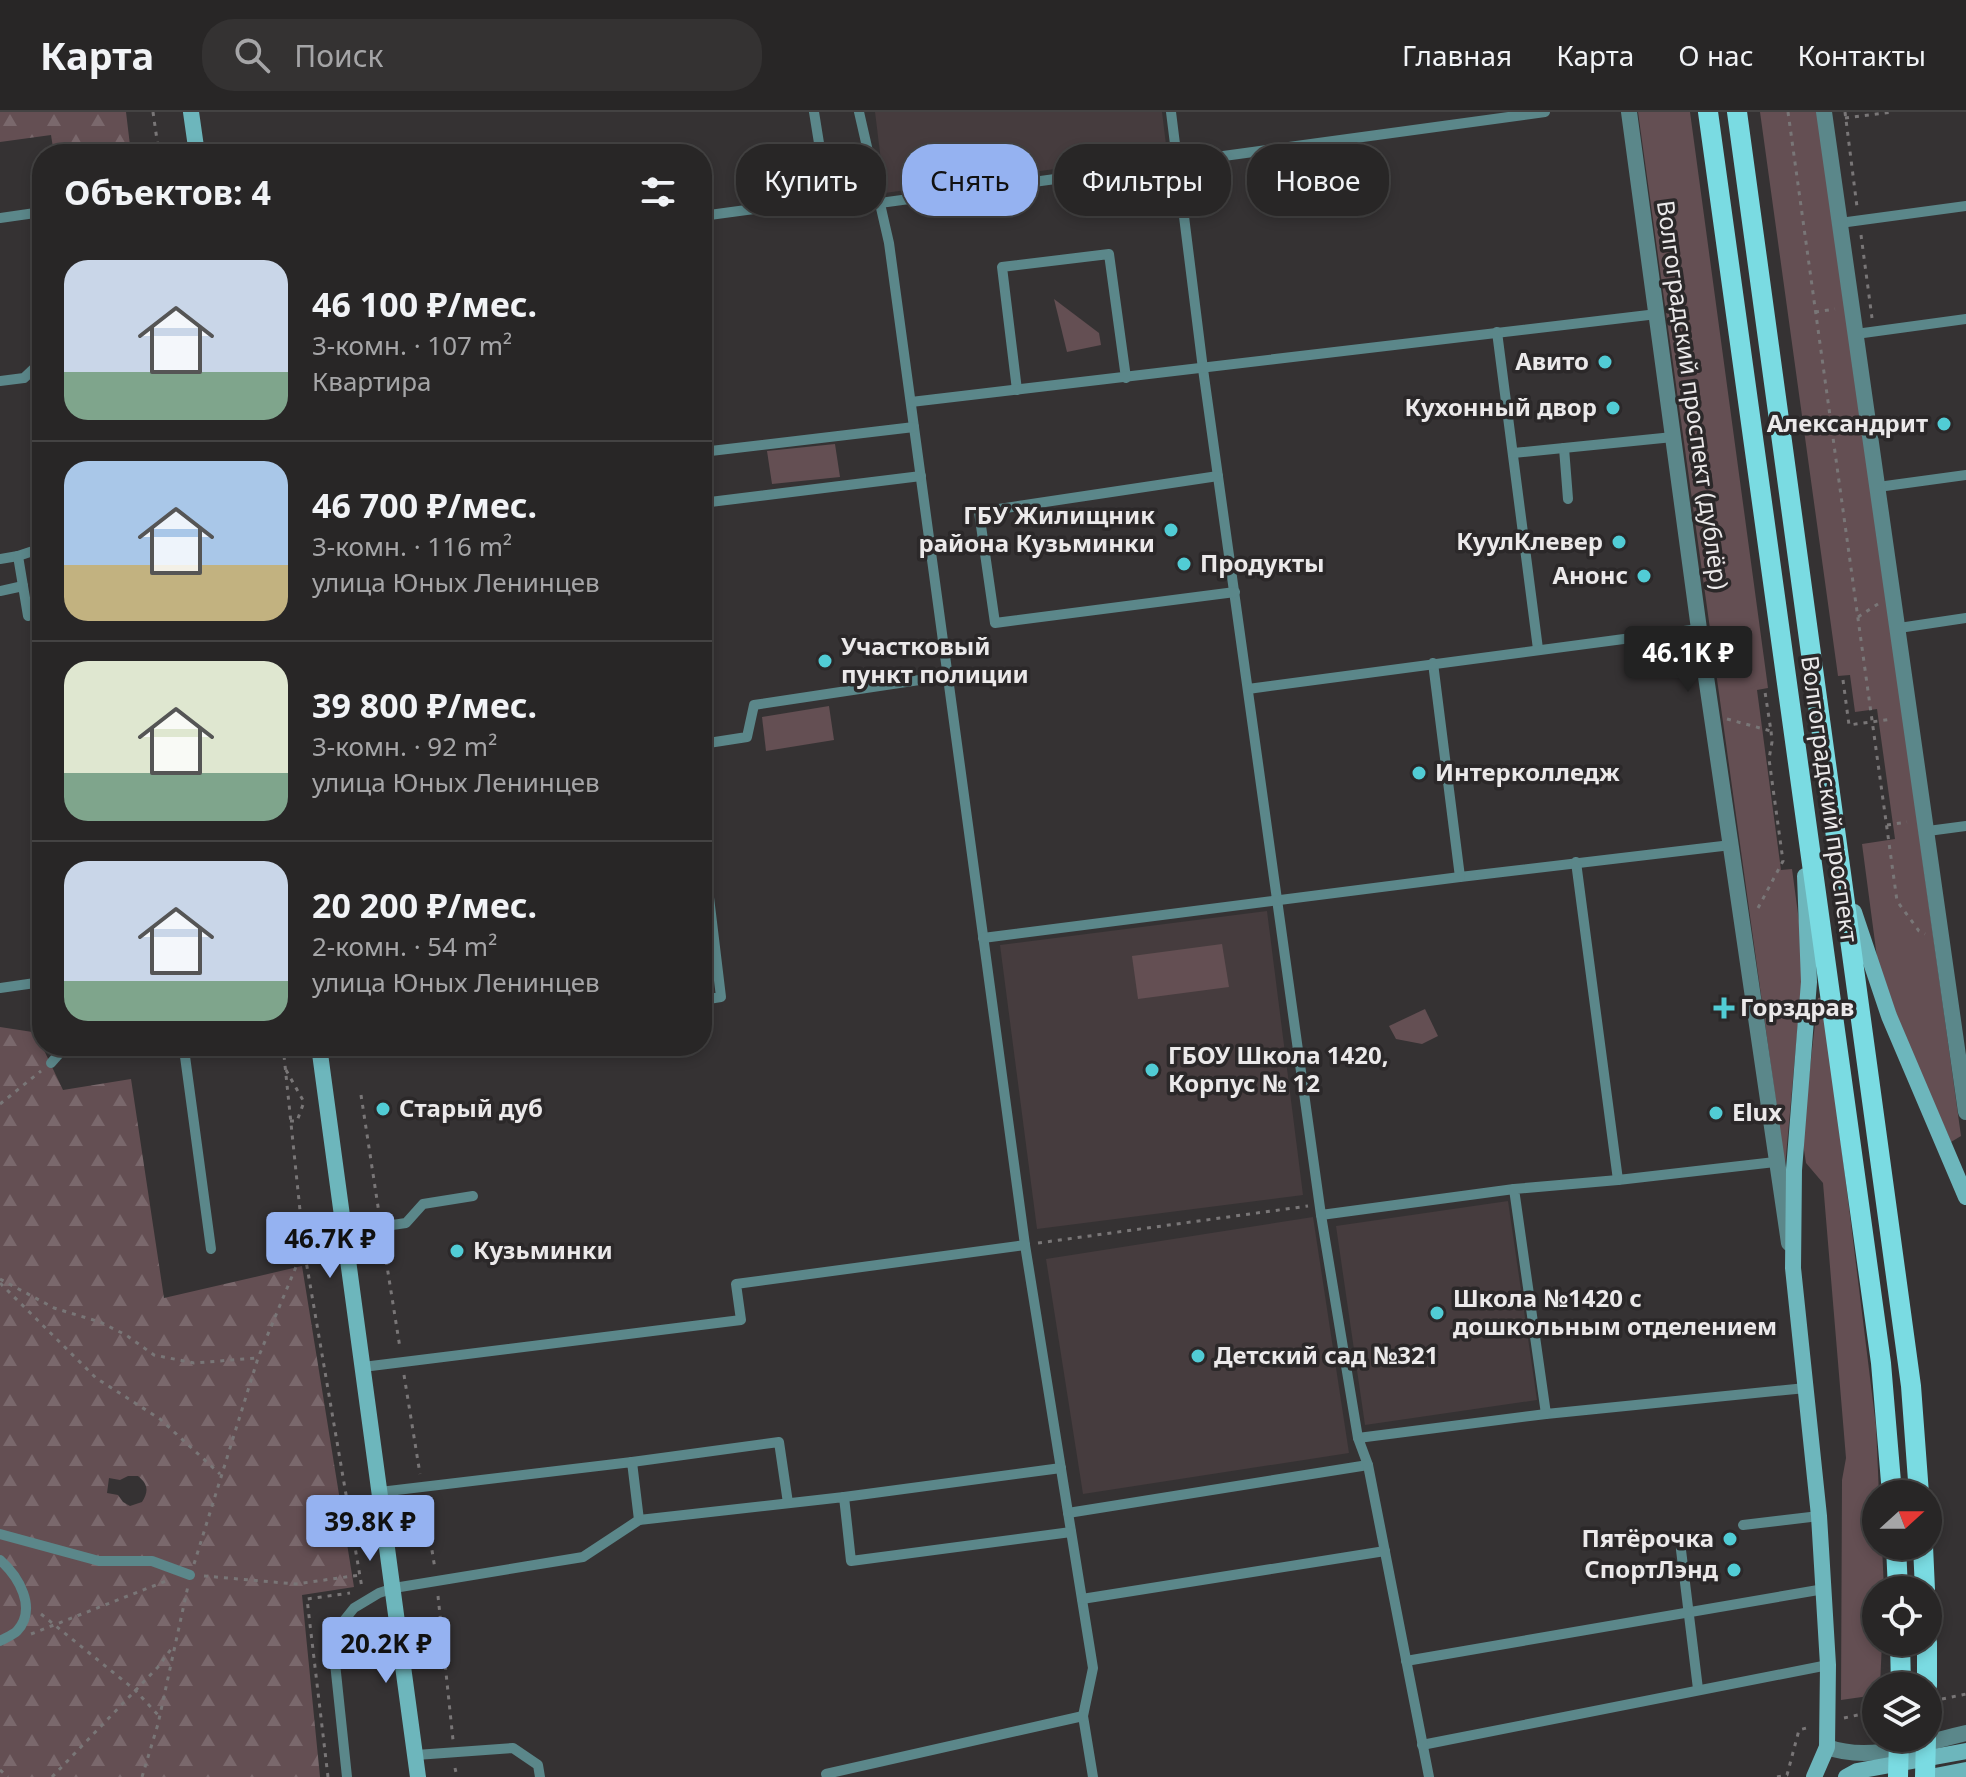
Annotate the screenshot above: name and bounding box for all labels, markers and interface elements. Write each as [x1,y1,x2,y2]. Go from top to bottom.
search box [202,19,762,91]
text: Карта [40,29,154,81]
icon: search [230,33,274,77]
text: Поиск [294,35,383,76]
text: Главная [1402,36,1512,74]
text: Карта [1556,36,1634,74]
text: О нас [1678,36,1754,74]
text: Контакты [1798,36,1926,74]
chip: Купить [736,144,886,216]
chip: Снять [902,144,1038,216]
chip: Фильтры [1054,144,1231,216]
chip: Новое [1247,144,1389,216]
text: Объектов: 4 [64,169,271,215]
icon: filters [636,170,680,214]
street label: Волгоградский проспект (дублёр) [1650,198,1737,592]
text: 46 100 ₽/мес. [312,281,537,327]
icon: home [128,292,224,388]
text: 3-комн. · 107 m² [312,327,512,363]
place label: Авито [1515,344,1589,377]
marker: Авито [1596,353,1614,371]
text: Квартира [312,363,431,399]
place label: Кухонный двор [1404,390,1597,423]
marker: Кухонный двор [1604,399,1622,417]
place label: Александрит [1767,406,1928,439]
marker: Александрит [1935,415,1953,433]
text: 46 700 ₽/мес. [312,482,537,528]
icon: home [128,493,224,589]
place label: ГБУ Жилищник района Кузьминки [918,498,1155,559]
marker: ГБУ Жилищник района Кузьминки [1162,521,1180,539]
place label: КуулКлевер [1456,524,1603,557]
text: 3-комн. · 116 m² [312,528,512,564]
marker: КуулКлевер [1610,533,1628,551]
place label: Продукты [1200,546,1325,579]
marker: Продукты [1175,555,1193,573]
place label: Анонс [1552,558,1628,591]
text: улица Юных Ленинцев [312,564,600,600]
marker: Анонс [1635,567,1653,585]
pin: 46.1K ₽ [1614,626,1762,694]
place label: Участковый пункт полиции [841,629,1029,690]
text: 46.1K ₽ [1642,634,1734,670]
marker: Участковый пункт полиции [816,652,834,670]
street label: Волгоградский проспект [1794,653,1867,944]
text: 39 800 ₽/мес. [312,682,537,728]
icon: home [128,693,224,789]
text: 3-комн. · 92 m² [312,728,497,764]
place label: Интерколледж [1435,755,1620,788]
text: улица Юных Ленинцев [312,764,600,800]
marker: Интерколледж [1410,764,1428,782]
text: 20 200 ₽/мес. [312,882,537,928]
icon: home [128,893,224,989]
text: 2-комн. · 54 m² [312,928,497,964]
text: улица Юных Ленинцев [312,964,600,1000]
place label: Горздрав [1740,990,1854,1023]
marker: Горздрав [1715,999,1733,1017]
place label: ГБОУ Школа 1420, Корпус № 12 [1168,1038,1389,1099]
marker: ГБОУ Школа 1420, Корпус № 12 [1143,1061,1161,1079]
place label: Старый дуб [399,1091,543,1124]
place label: Elux [1732,1095,1782,1128]
marker: Старый дуб [374,1100,392,1118]
marker: Elux [1707,1104,1725,1122]
pin: 46.7K ₽ [256,1212,404,1280]
text: 46.7K ₽ [284,1220,376,1256]
place label: Кузьминки [473,1233,613,1266]
marker: Кузьминки [448,1242,466,1260]
place label: Школа №1420 с дошкольным отделением [1453,1281,1777,1342]
marker: Школа №1420 с дошкольным отделением [1428,1304,1446,1322]
place label: Детский сад №321 [1214,1338,1439,1371]
marker: Детский сад №321 [1189,1347,1207,1365]
north arrow [1862,1480,1942,1560]
map controls [1862,1480,1942,1752]
pin: 39.8K ₽ [296,1495,444,1563]
text: 39.8K ₽ [324,1503,416,1539]
place label: Пятёрочка [1581,1521,1714,1554]
marker: Пятёрочка [1721,1530,1739,1548]
place label: СпортЛэнд [1584,1552,1719,1585]
marker: СпортЛэнд [1725,1561,1743,1579]
button: locate [1862,1576,1942,1656]
pin: 20.2K ₽ [312,1617,460,1685]
text: 20.2K ₽ [340,1625,432,1661]
button: layers [1862,1672,1942,1752]

